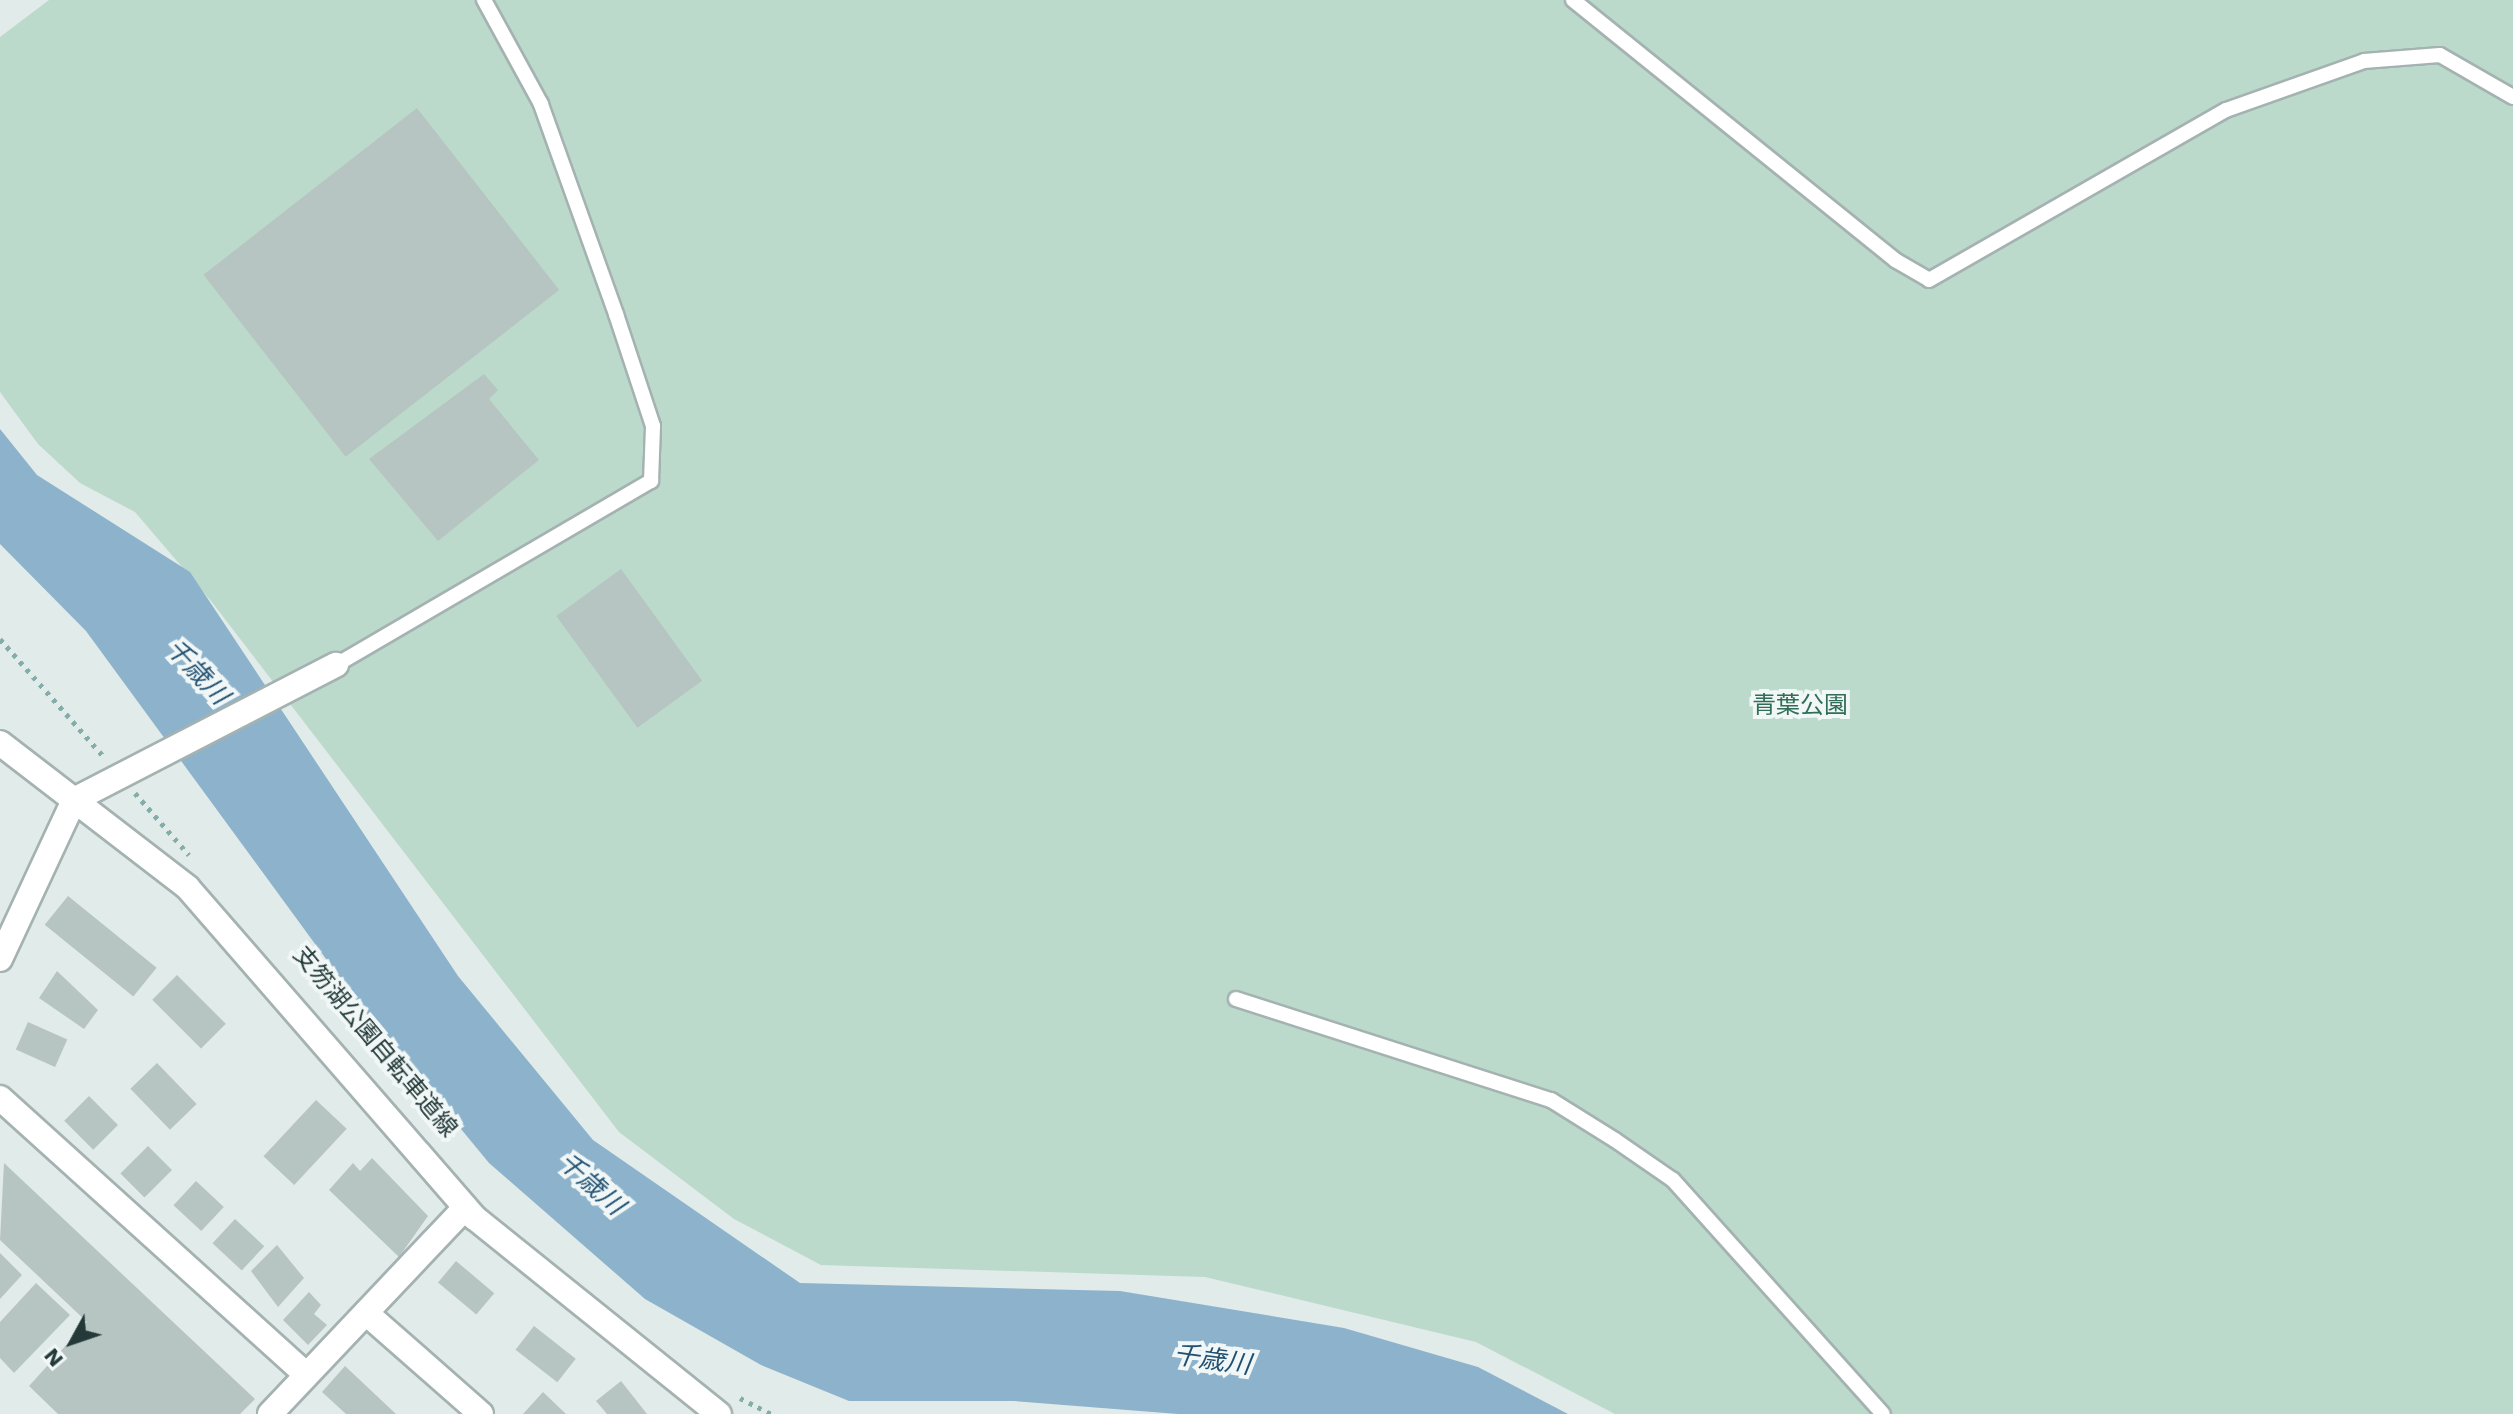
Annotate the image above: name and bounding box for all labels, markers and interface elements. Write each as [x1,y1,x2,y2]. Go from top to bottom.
water label: 千歳川 [159,633,235,711]
park label: 青葉公園 [1752,692,1848,720]
street label: 支笏湖公園自転車道線 [287,941,463,1143]
water label: 千歳川 [552,1146,630,1222]
north arrow [32,1302,112,1382]
water label: 千歳川 [1171,1339,1253,1381]
text: N [38,1343,68,1372]

